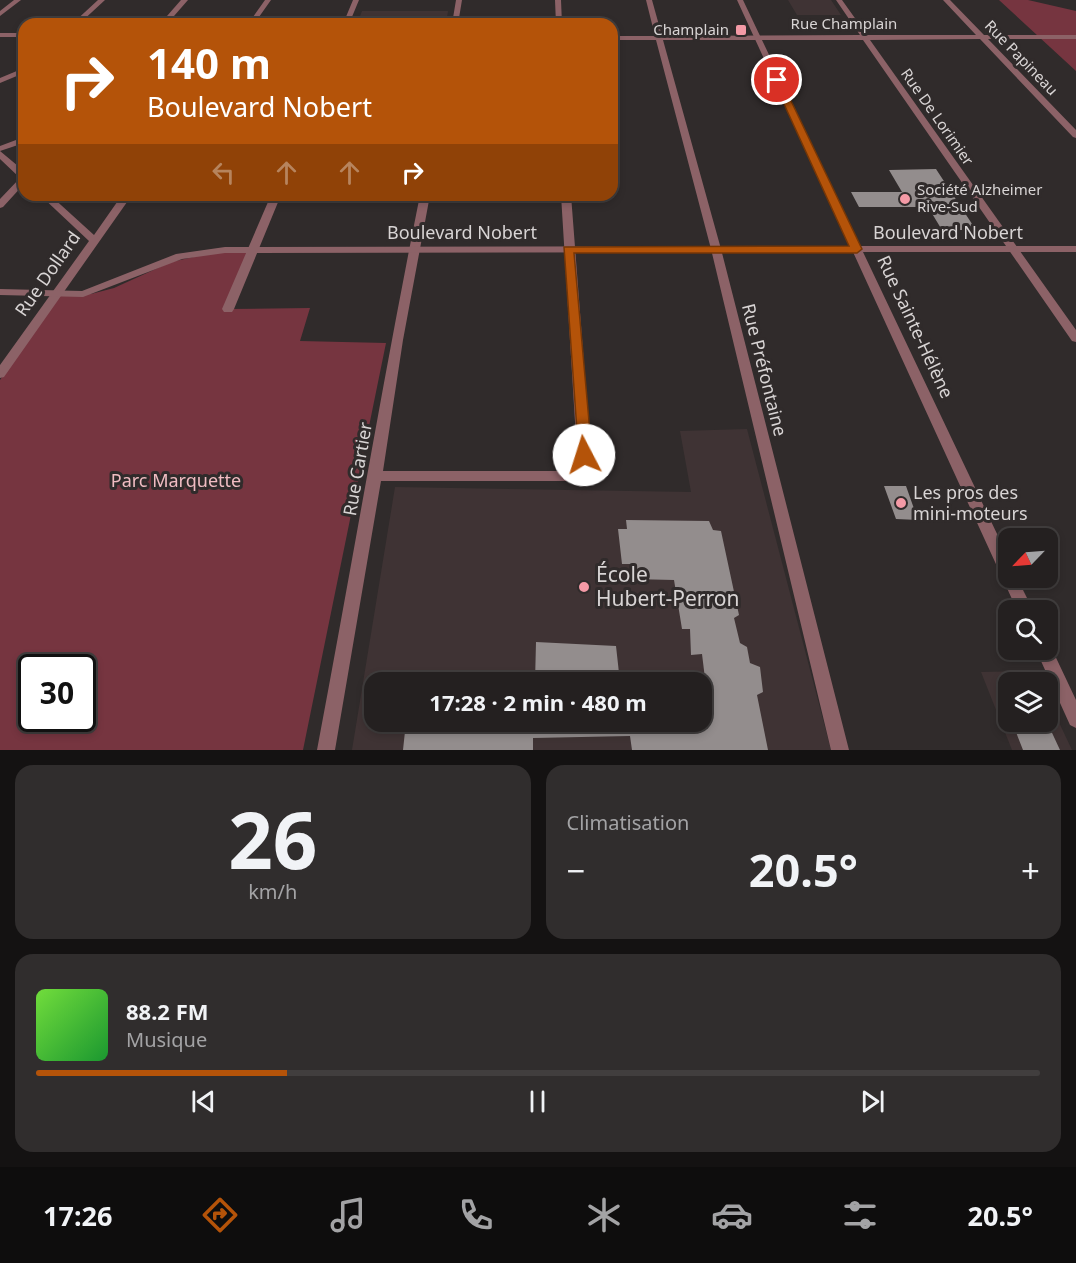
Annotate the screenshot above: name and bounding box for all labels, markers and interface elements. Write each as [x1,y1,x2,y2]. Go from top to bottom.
street label: Rue Champlain [791,13,897,33]
street label: Rue Papineau [981,15,1063,99]
place label: Champlain [653,19,729,39]
marker: Champlain [734,23,748,37]
text: 140 m [147,34,271,91]
icon: right [48,42,126,120]
pin [751,54,802,105]
icon: arrive [760,63,793,96]
street label: Rue De Lorimier [897,64,979,169]
text: Boulevard Nobert [147,88,372,125]
icon: left [207,156,240,189]
icon: ahead [270,156,303,189]
icon: ahead [333,156,366,189]
icon: right [396,156,429,189]
place label: Société Alzheimer Rive-Sud [917,179,1042,216]
marker: Société Alzheimer Rive-Sud [898,192,912,206]
street label: Boulevard Nobert [387,220,537,244]
street label: Boulevard Nobert [873,220,1023,244]
street label: Rue Dollard [9,226,85,321]
street label: Rue Sainte-Hélène [872,251,960,402]
street label: Rue Préfontaine [737,301,793,439]
street label: Rue Cartier [337,420,377,518]
position arrow [552,423,616,487]
park label: Parc Marquette [111,468,241,492]
place label: Les pros des mini-moteurs [913,480,1028,525]
marker: Les pros des mini-moteurs [894,496,908,510]
north arrow [998,528,1058,588]
map controls [998,528,1058,732]
place label: École Hubert-Perron [596,560,739,612]
marker: École Hubert-Perron [577,580,591,594]
button: search [998,600,1058,660]
speed limit sign: 30 [18,654,96,732]
button: layers [998,672,1058,732]
text: 17:28 · 2 min · 480 m [429,687,647,717]
text: 26 [228,786,317,892]
text: Climatisation [567,809,689,836]
text: 20.5° [749,839,858,900]
text: − [567,848,585,893]
text: + [1021,848,1040,893]
text: km/h [248,878,297,905]
text: 88.2 FM [126,996,208,1026]
text: Musique [126,1026,207,1053]
icon: previous [187,1085,220,1118]
icon: pause [521,1085,554,1118]
icon: next [856,1085,889,1118]
icon: directions [199,1194,241,1236]
icon: music [327,1194,369,1236]
icon: phone [455,1194,497,1236]
icon: climate [583,1194,625,1236]
icon: car [711,1194,753,1236]
icon: filters [839,1194,881,1236]
text: 17:26 [43,1197,112,1234]
text: 20.5° [968,1197,1033,1234]

